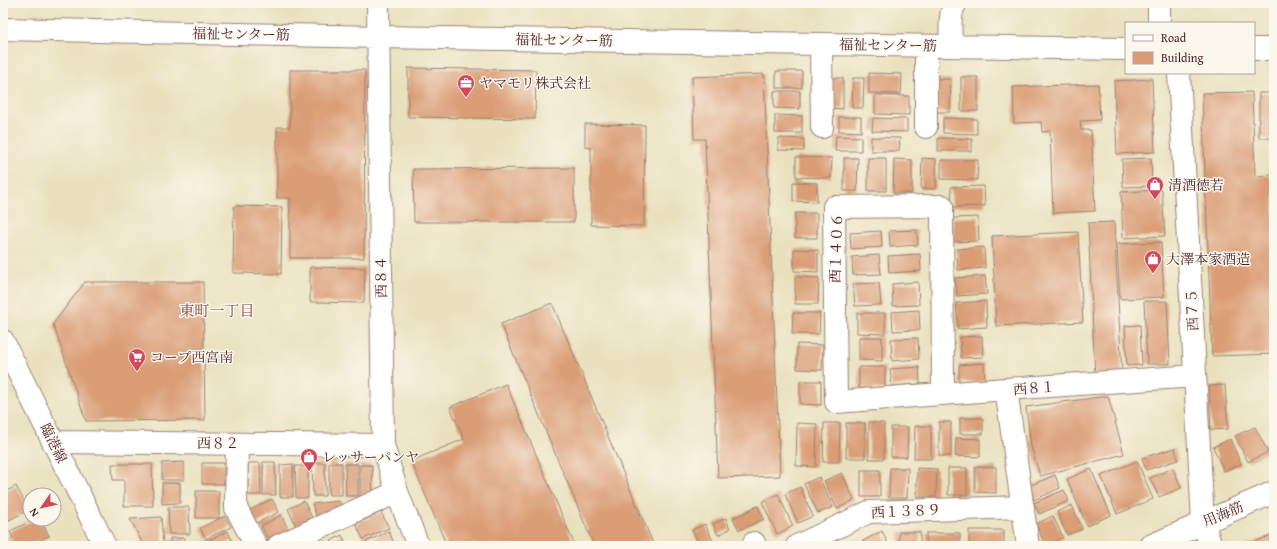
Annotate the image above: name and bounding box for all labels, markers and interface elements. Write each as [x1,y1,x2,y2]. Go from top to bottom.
legend [1125,22,1255,74]
street label: 福祉センター筋 [192,23,290,45]
street label: 福祉センター筋 [515,29,613,51]
text: Road [1161,29,1187,46]
street label: 福祉センター筋 [839,34,937,56]
text: Building [1161,49,1204,66]
office icon: ヤマモリ株式会社 [456,73,476,98]
place label: ヤマモリ株式会社 [479,73,591,93]
shop icon: 清酒徳若 [1145,175,1165,200]
place label: 清酒徳若 [1168,175,1224,195]
street label: 西１４０６ [825,213,847,283]
shop icon: 大澤本家酒造 [1143,249,1163,274]
place label: 大澤本家酒造 [1166,249,1250,269]
street label: 西８４ [371,256,391,298]
street label: 西７５ [1181,289,1203,331]
district label: 東町一丁目 [179,300,255,321]
supermarket icon: コープ西宮南 [127,347,147,372]
place label: コープ西宮南 [150,347,233,367]
street label: 西８１ [1012,377,1056,399]
street label: 臨港線 [36,420,72,466]
street label: 西８２ [197,433,239,453]
shop icon: レッサーパンヤ [299,447,319,472]
place label: レッサーパンヤ [322,447,419,467]
north arrow [22,487,62,527]
street label: 用海筋 [1200,497,1246,531]
street label: 西１３８９ [871,499,941,523]
text: N [25,505,42,520]

